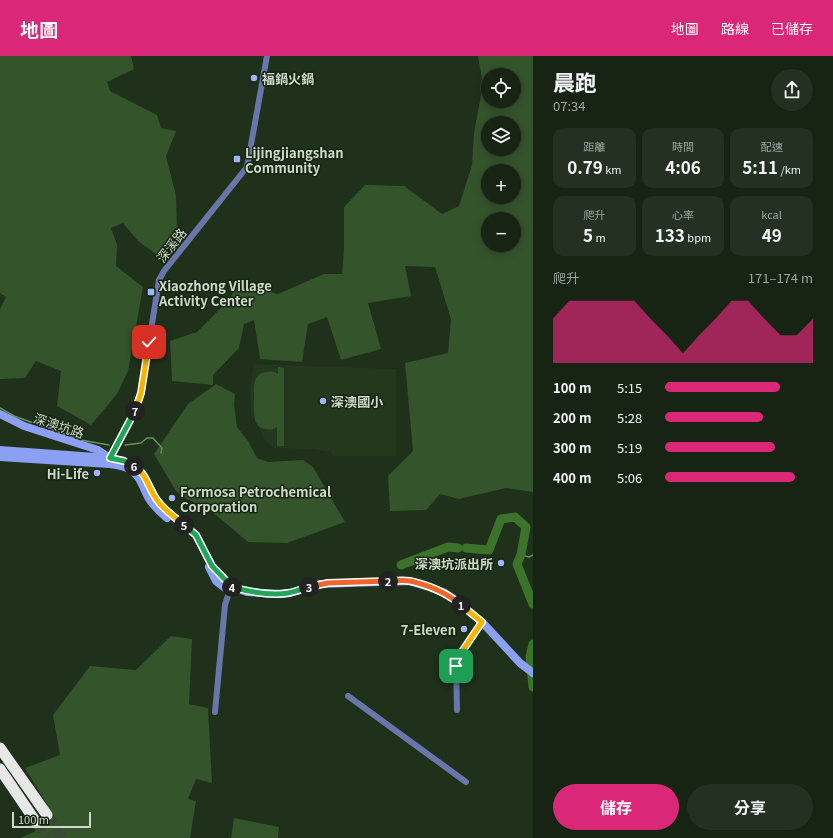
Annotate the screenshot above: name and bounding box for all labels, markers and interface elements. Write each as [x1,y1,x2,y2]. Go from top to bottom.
text: 地圖 [20,15,58,42]
text: 地圖 [671,18,699,38]
text: 路線 [721,18,749,38]
text: 已儲存 [771,18,813,38]
text: 晨跑 [553,65,597,97]
map controls [481,68,521,252]
button: locate [481,68,521,108]
place label: 褔鍋火鍋 [262,69,314,88]
button: share [771,69,813,111]
marker: 褔鍋火鍋 [249,73,259,83]
text: 07:34 [553,96,585,115]
button: layers [481,116,521,156]
text: 距離 [583,138,605,154]
text: 時間 [672,138,694,154]
text: 配速 [761,138,783,154]
place label: Lijingjiangshan Community [245,143,344,177]
marker: Lijingjiangshan Community [232,154,242,164]
text: 0.79 [567,154,603,179]
text: 4:06 [665,154,701,179]
text: 5:11 [742,154,778,179]
text: km [603,161,622,177]
text: /km [778,161,801,177]
button: + [481,164,521,204]
text: 爬升 [583,206,605,222]
text: 心率 [672,206,694,222]
text: kcal [761,206,782,222]
button: − [481,212,521,252]
text: 5 [583,222,593,247]
text: 133 [655,222,685,247]
text: 49 [762,222,782,247]
street label: 深溪路 [152,224,190,266]
text: m [593,229,606,245]
text: bpm [685,229,711,245]
text: 爬升 [553,268,579,287]
text: 171–174 m [748,268,813,287]
place label: Xiaozhong Village Activity Center [158,276,272,310]
marker: Xiaozhong Village Activity Center [146,287,156,297]
pin [132,325,166,359]
icon: check [138,331,160,353]
text: 100 m [553,378,592,397]
text: 5:15 [617,378,642,397]
place label: 深澳國小 [331,392,384,411]
marker: 深澳國小 [318,396,328,406]
pin: 7 [125,401,145,421]
text: 7 [132,403,138,419]
street label: 深澳坑路 [31,408,87,442]
text: 200 m [553,408,592,427]
text: 5:28 [617,408,642,427]
text: 300 m [553,438,592,457]
text: 5:19 [617,438,642,457]
pin: 6 [124,456,144,476]
text: 6 [131,458,137,474]
place label: Hi-Life [47,464,89,483]
marker: Hi-Life [92,468,102,478]
text: 400 m [553,468,592,487]
text: 5:06 [617,468,642,487]
place label: Formosa Petrochemical Corporation [180,482,331,516]
marker: Formosa Petrochemical Corporation [167,493,177,503]
pin: 5 [174,515,194,535]
text: 5 [181,517,187,533]
place label: 深澳坑派出所 [415,554,493,573]
marker: 深澳坑派出所 [496,558,506,568]
pin: 2 [378,571,398,591]
text: 2 [385,573,391,589]
pin: 4 [222,577,242,597]
pin: 3 [299,577,319,597]
text: 4 [229,579,235,595]
text: 3 [306,579,312,595]
pin: 1 [451,595,471,615]
text: 1 [458,597,464,613]
place label: 7-Eleven [401,620,456,639]
marker: 7-Eleven [459,624,469,634]
pin [439,649,473,683]
icon: arrive [445,655,467,677]
button: 儲存 [553,784,679,830]
button: 分享 [687,784,813,830]
scale bar [12,810,91,829]
text: 100 m [18,811,49,827]

